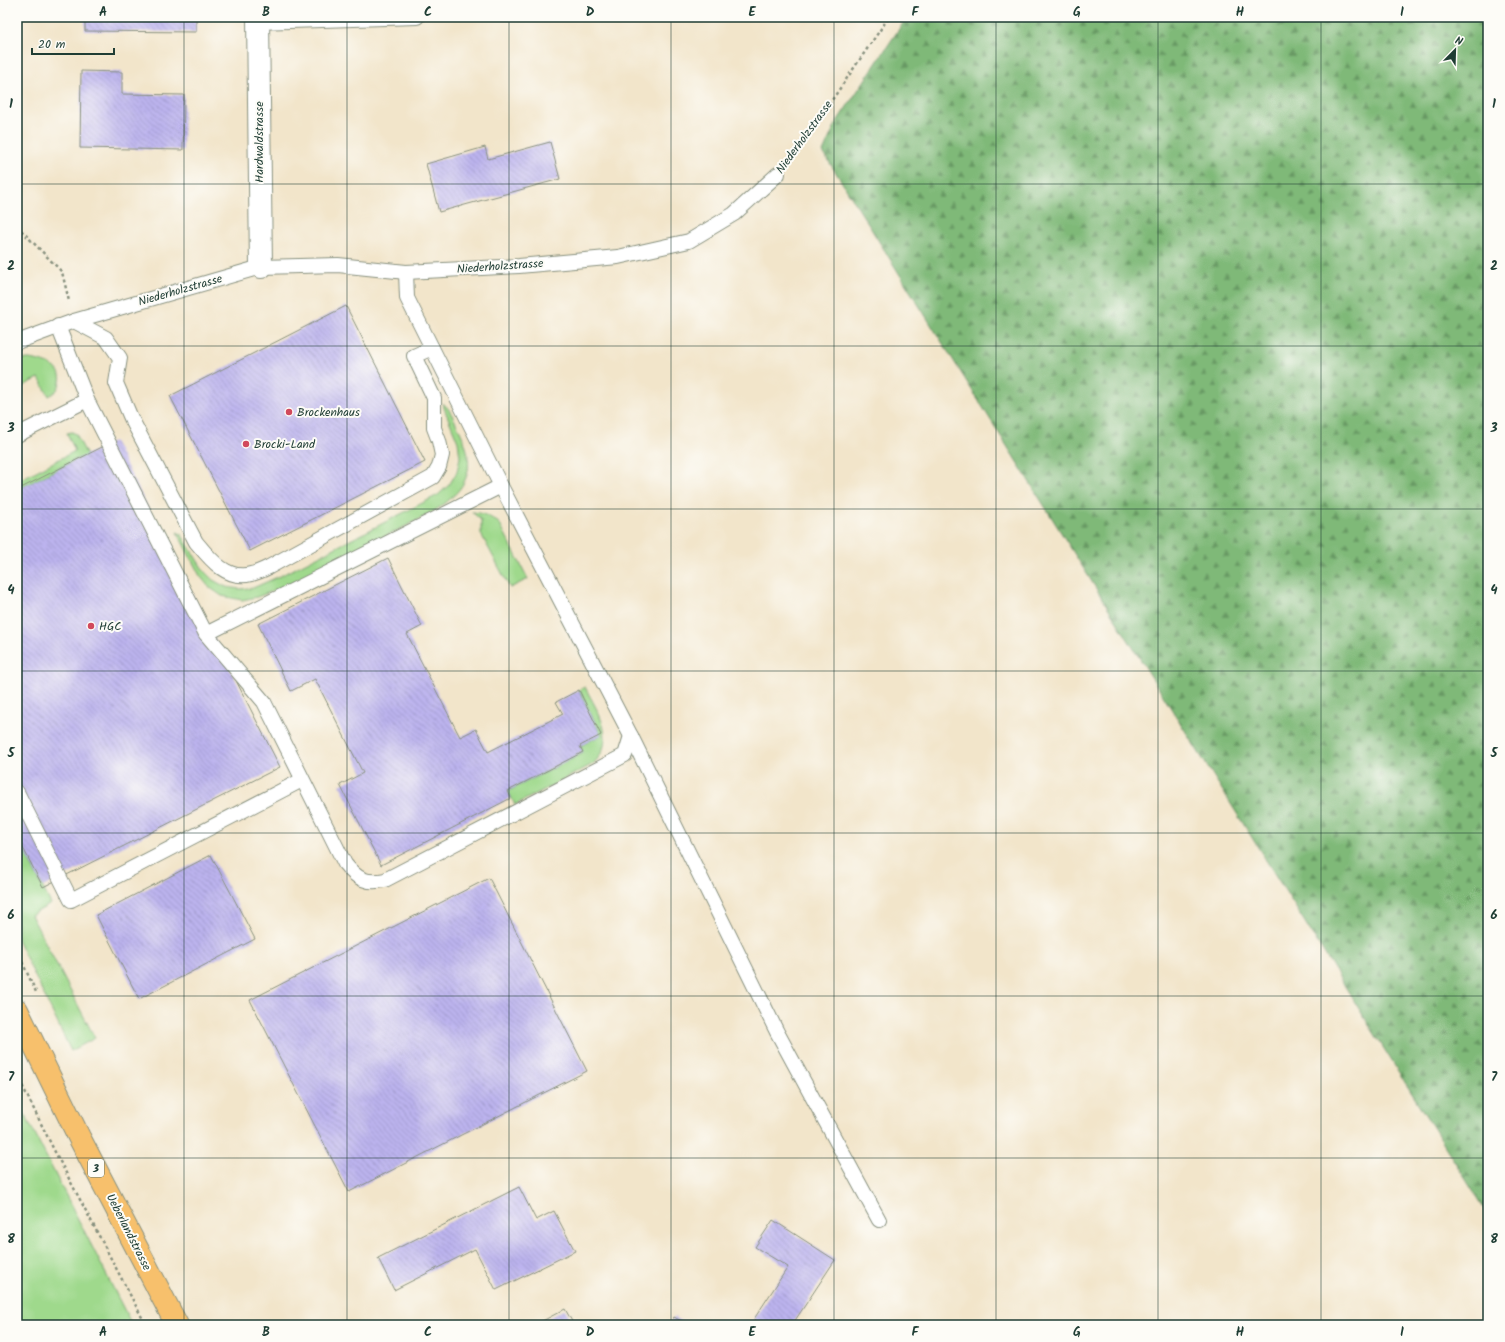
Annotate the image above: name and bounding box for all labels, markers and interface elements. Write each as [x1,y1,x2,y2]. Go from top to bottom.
text: A [99,2,107,23]
text: B [262,2,270,23]
text: C [424,2,432,23]
text: D [586,2,595,23]
text: E [748,2,756,23]
text: F [911,2,919,23]
text: G [1073,2,1081,23]
text: H [1236,2,1245,23]
text: I [1400,2,1404,23]
scale bar [32,30,114,56]
north arrow [1435,30,1475,70]
text: N [1452,32,1465,51]
text: 20 m [38,35,66,54]
text: 1 [9,94,13,115]
text: 1 [1492,94,1496,115]
street label: Niederholzstrasse [771,96,838,178]
street label: Hardwaldstrasse [250,101,269,183]
street label: Niederholzstrasse [456,254,545,279]
text: 2 [7,256,15,277]
text: 2 [1490,256,1498,277]
street label: Niederholzstrasse [136,269,225,312]
place label: Brockenhaus [297,403,360,422]
marker: Brockenhaus [284,407,294,417]
text: 3 [6,418,15,439]
text: 3 [1489,418,1498,439]
place label: Brocki-Land [254,435,316,454]
marker: Brocki-Land [241,439,251,449]
text: 4 [7,580,15,601]
text: 4 [1490,580,1498,601]
place label: HGC [99,617,122,636]
marker: HGC [86,621,96,631]
text: 5 [7,743,16,764]
text: 5 [1490,743,1499,764]
text: 6 [7,905,15,926]
text: 6 [1490,905,1498,926]
text: 7 [8,1067,15,1088]
text: 7 [1491,1067,1498,1088]
road number: 3 [88,1159,104,1177]
street label: Ueberlandstrasse [101,1190,156,1275]
text: 8 [7,1229,15,1250]
text: 8 [1490,1229,1498,1250]
text: A [99,1322,107,1342]
text: B [262,1322,270,1342]
text: C [424,1322,432,1342]
text: D [586,1322,595,1342]
text: E [748,1322,756,1342]
text: F [911,1322,919,1342]
text: G [1073,1322,1081,1342]
text: H [1236,1322,1245,1342]
text: I [1400,1322,1404,1342]

